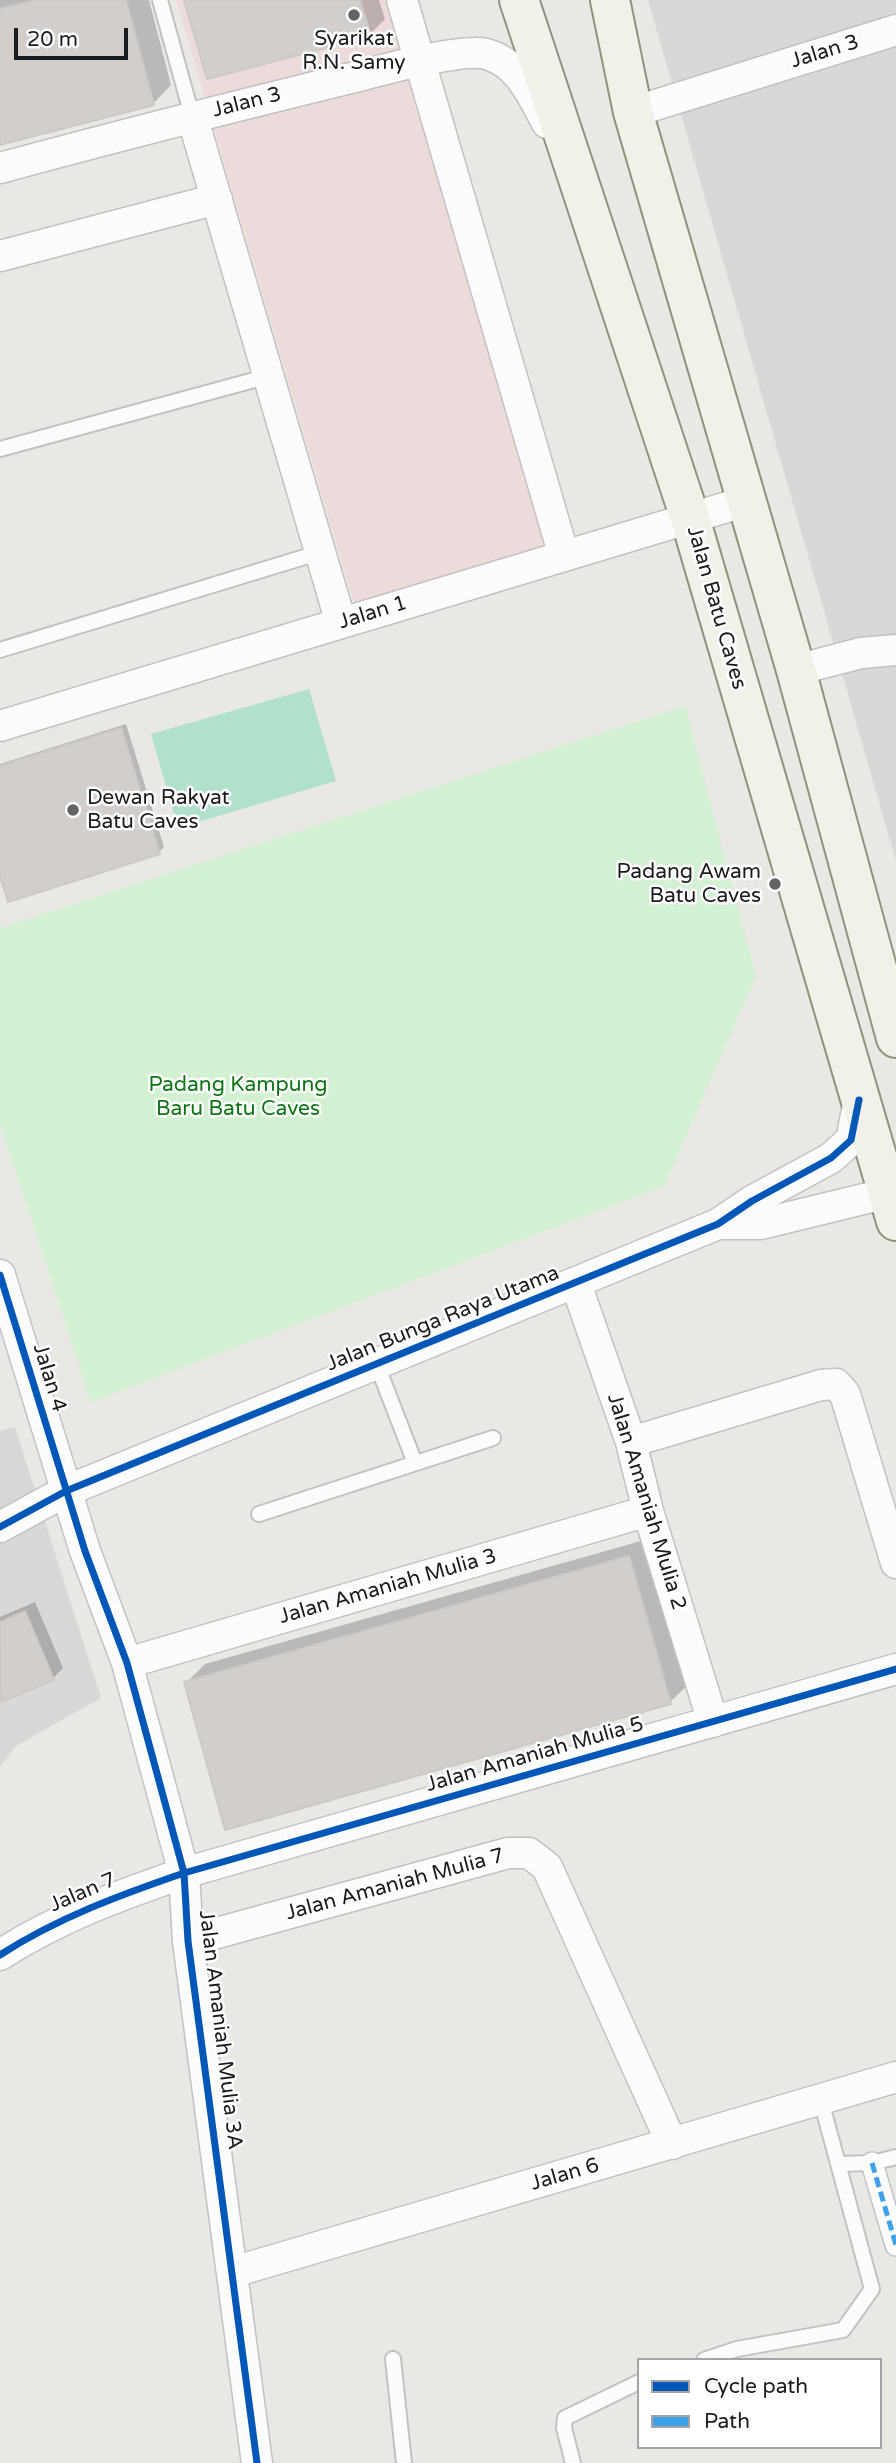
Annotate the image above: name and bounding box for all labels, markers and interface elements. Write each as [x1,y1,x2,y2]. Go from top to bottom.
marker: Syarikat R.N. Samy [346,7,362,23]
scale bar [18,14,131,58]
place label: Syarikat R.N. Samy [302,26,406,76]
text: 20 m [27,27,78,52]
street label: Jalan 3 [788,30,862,74]
street label: Jalan 3 [210,82,284,124]
street label: Jalan Batu Caves [681,524,751,692]
street label: Jalan 1 [336,591,410,635]
place label: Dewan Rakyat Batu Caves [87,785,230,835]
marker: Dewan Rakyat Batu Caves [65,802,81,818]
place label: Padang Awam Batu Caves [617,859,761,909]
marker: Padang Awam Batu Caves [767,876,783,892]
park label: Padang Kampung Baru Batu Caves [148,1072,328,1122]
street label: Jalan Bunga Raya Utama [323,1261,563,1377]
street label: Jalan 4 [27,1341,71,1415]
street label: Jalan Amaniah Mulia 2 [601,1391,691,1613]
street label: Jalan Amaniah Mulia 3 [276,1544,500,1630]
street label: Jalan Amaniah Mulia 5 [423,1712,647,1798]
street label: Jalan Amaniah Mulia 7 [283,1844,507,1926]
street label: Jalan 7 [46,1868,120,1918]
street label: Jalan Amaniah Mulia 3A [193,1909,247,2151]
street label: Jalan 6 [528,2153,602,2197]
legend [637,2358,882,2449]
text: Cycle path [704,2374,808,2399]
text: Path [704,2409,750,2434]

